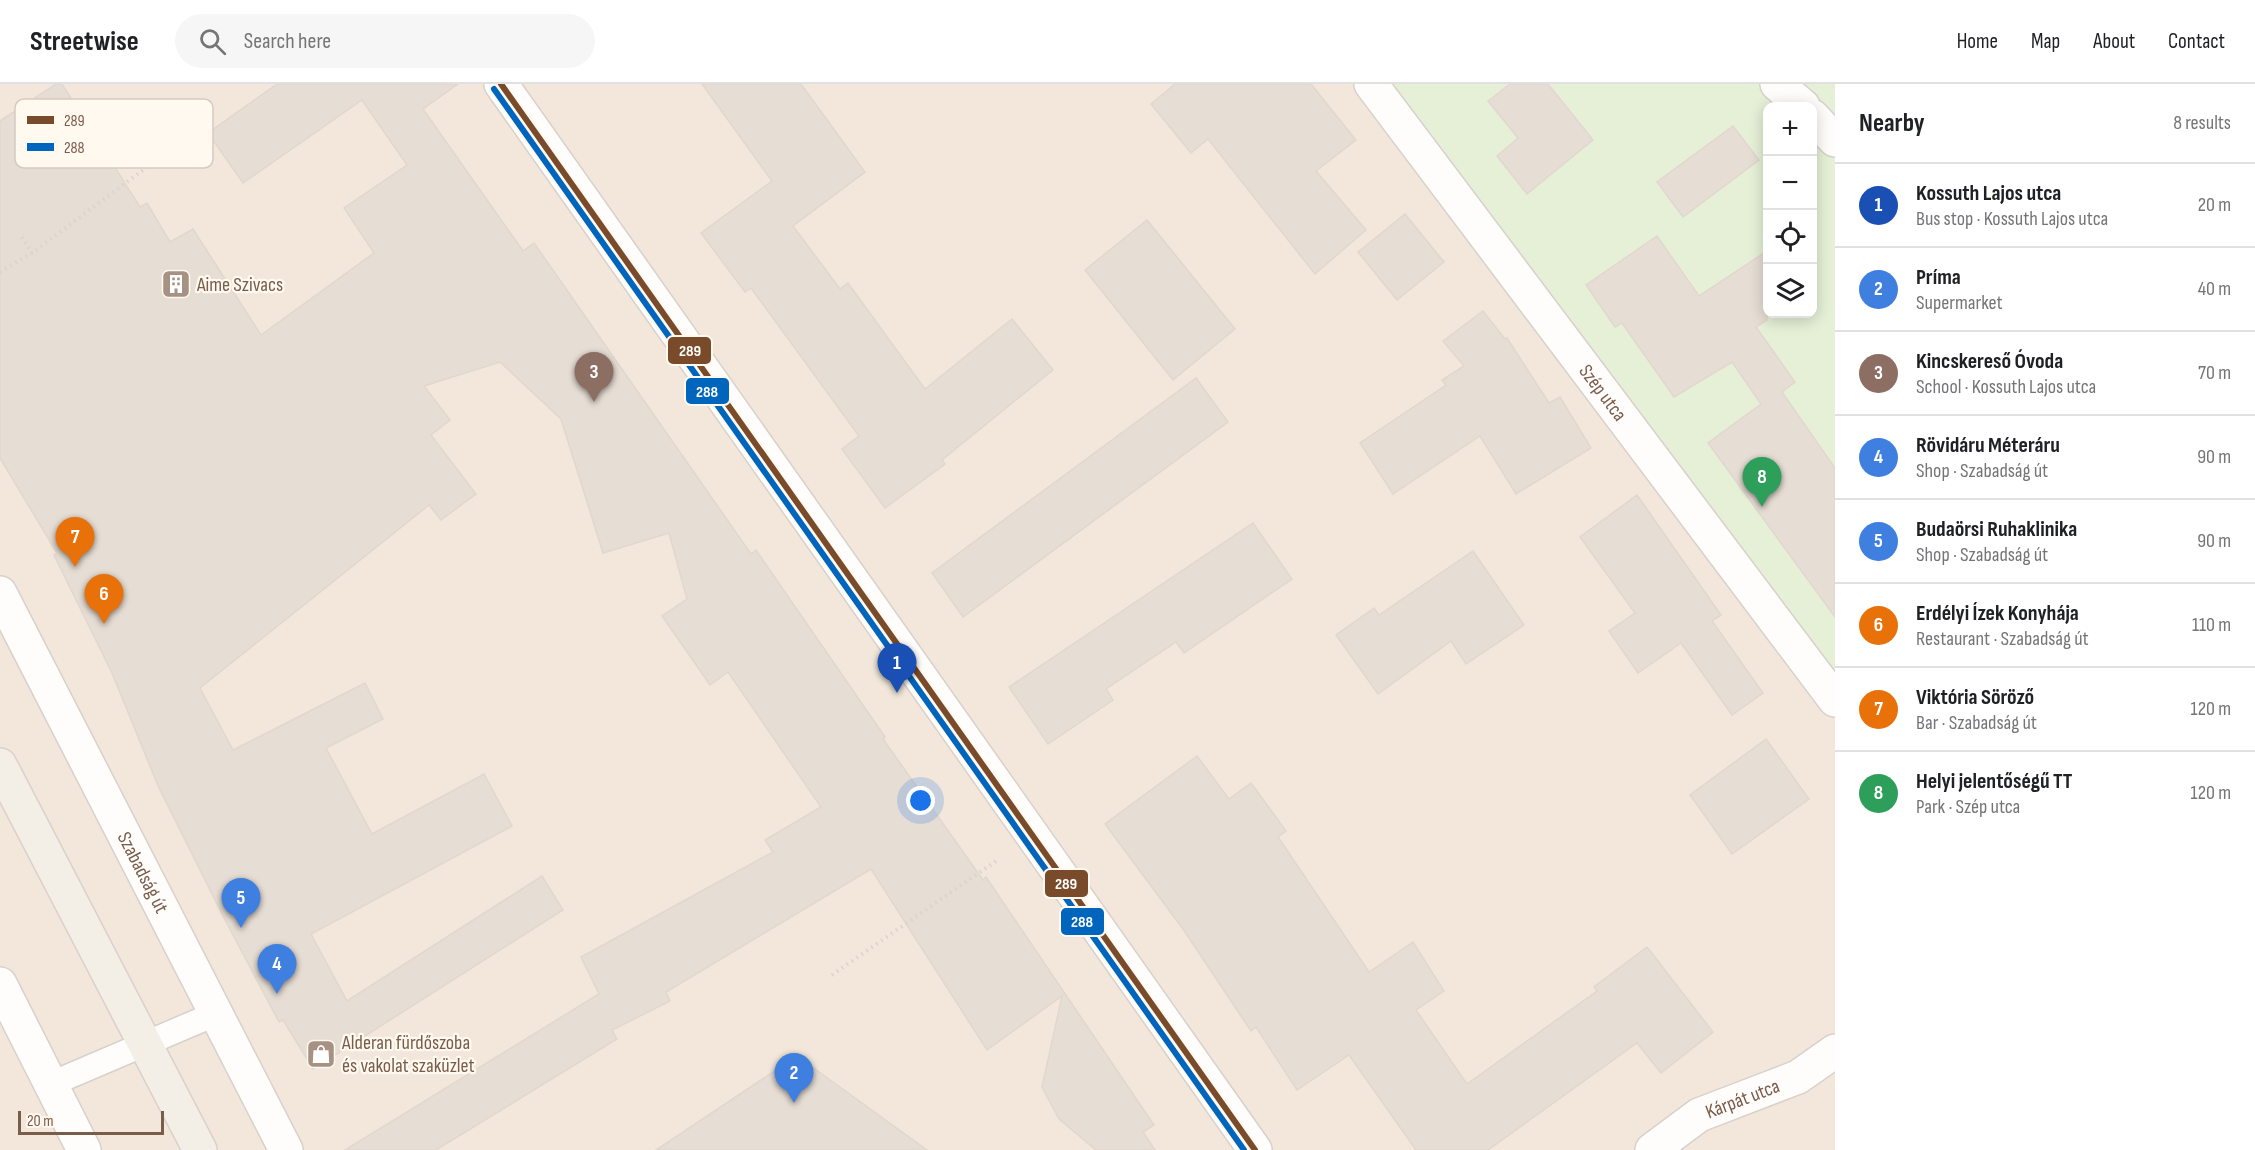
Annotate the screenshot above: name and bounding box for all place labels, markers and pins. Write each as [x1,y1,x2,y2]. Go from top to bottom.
building icon: Aime Szivacs [160,268,192,300]
place label: Aime Szivacs [196,273,283,297]
pin: 3 [574,352,614,402]
pin: 8 [1742,458,1782,507]
pin: 7 [56,518,94,567]
pin: 6 [84,574,124,624]
pin: 1 [878,644,916,693]
pin: 5 [222,878,260,928]
pin: 4 [258,944,296,994]
place label: Alderan fürdőszoba és vakolat szaküzlet [341,1031,475,1078]
shop icon: Alderan fürdőszoba és vakolat szaküzlet [305,1038,337,1070]
pin: 2 [774,1054,814,1103]

